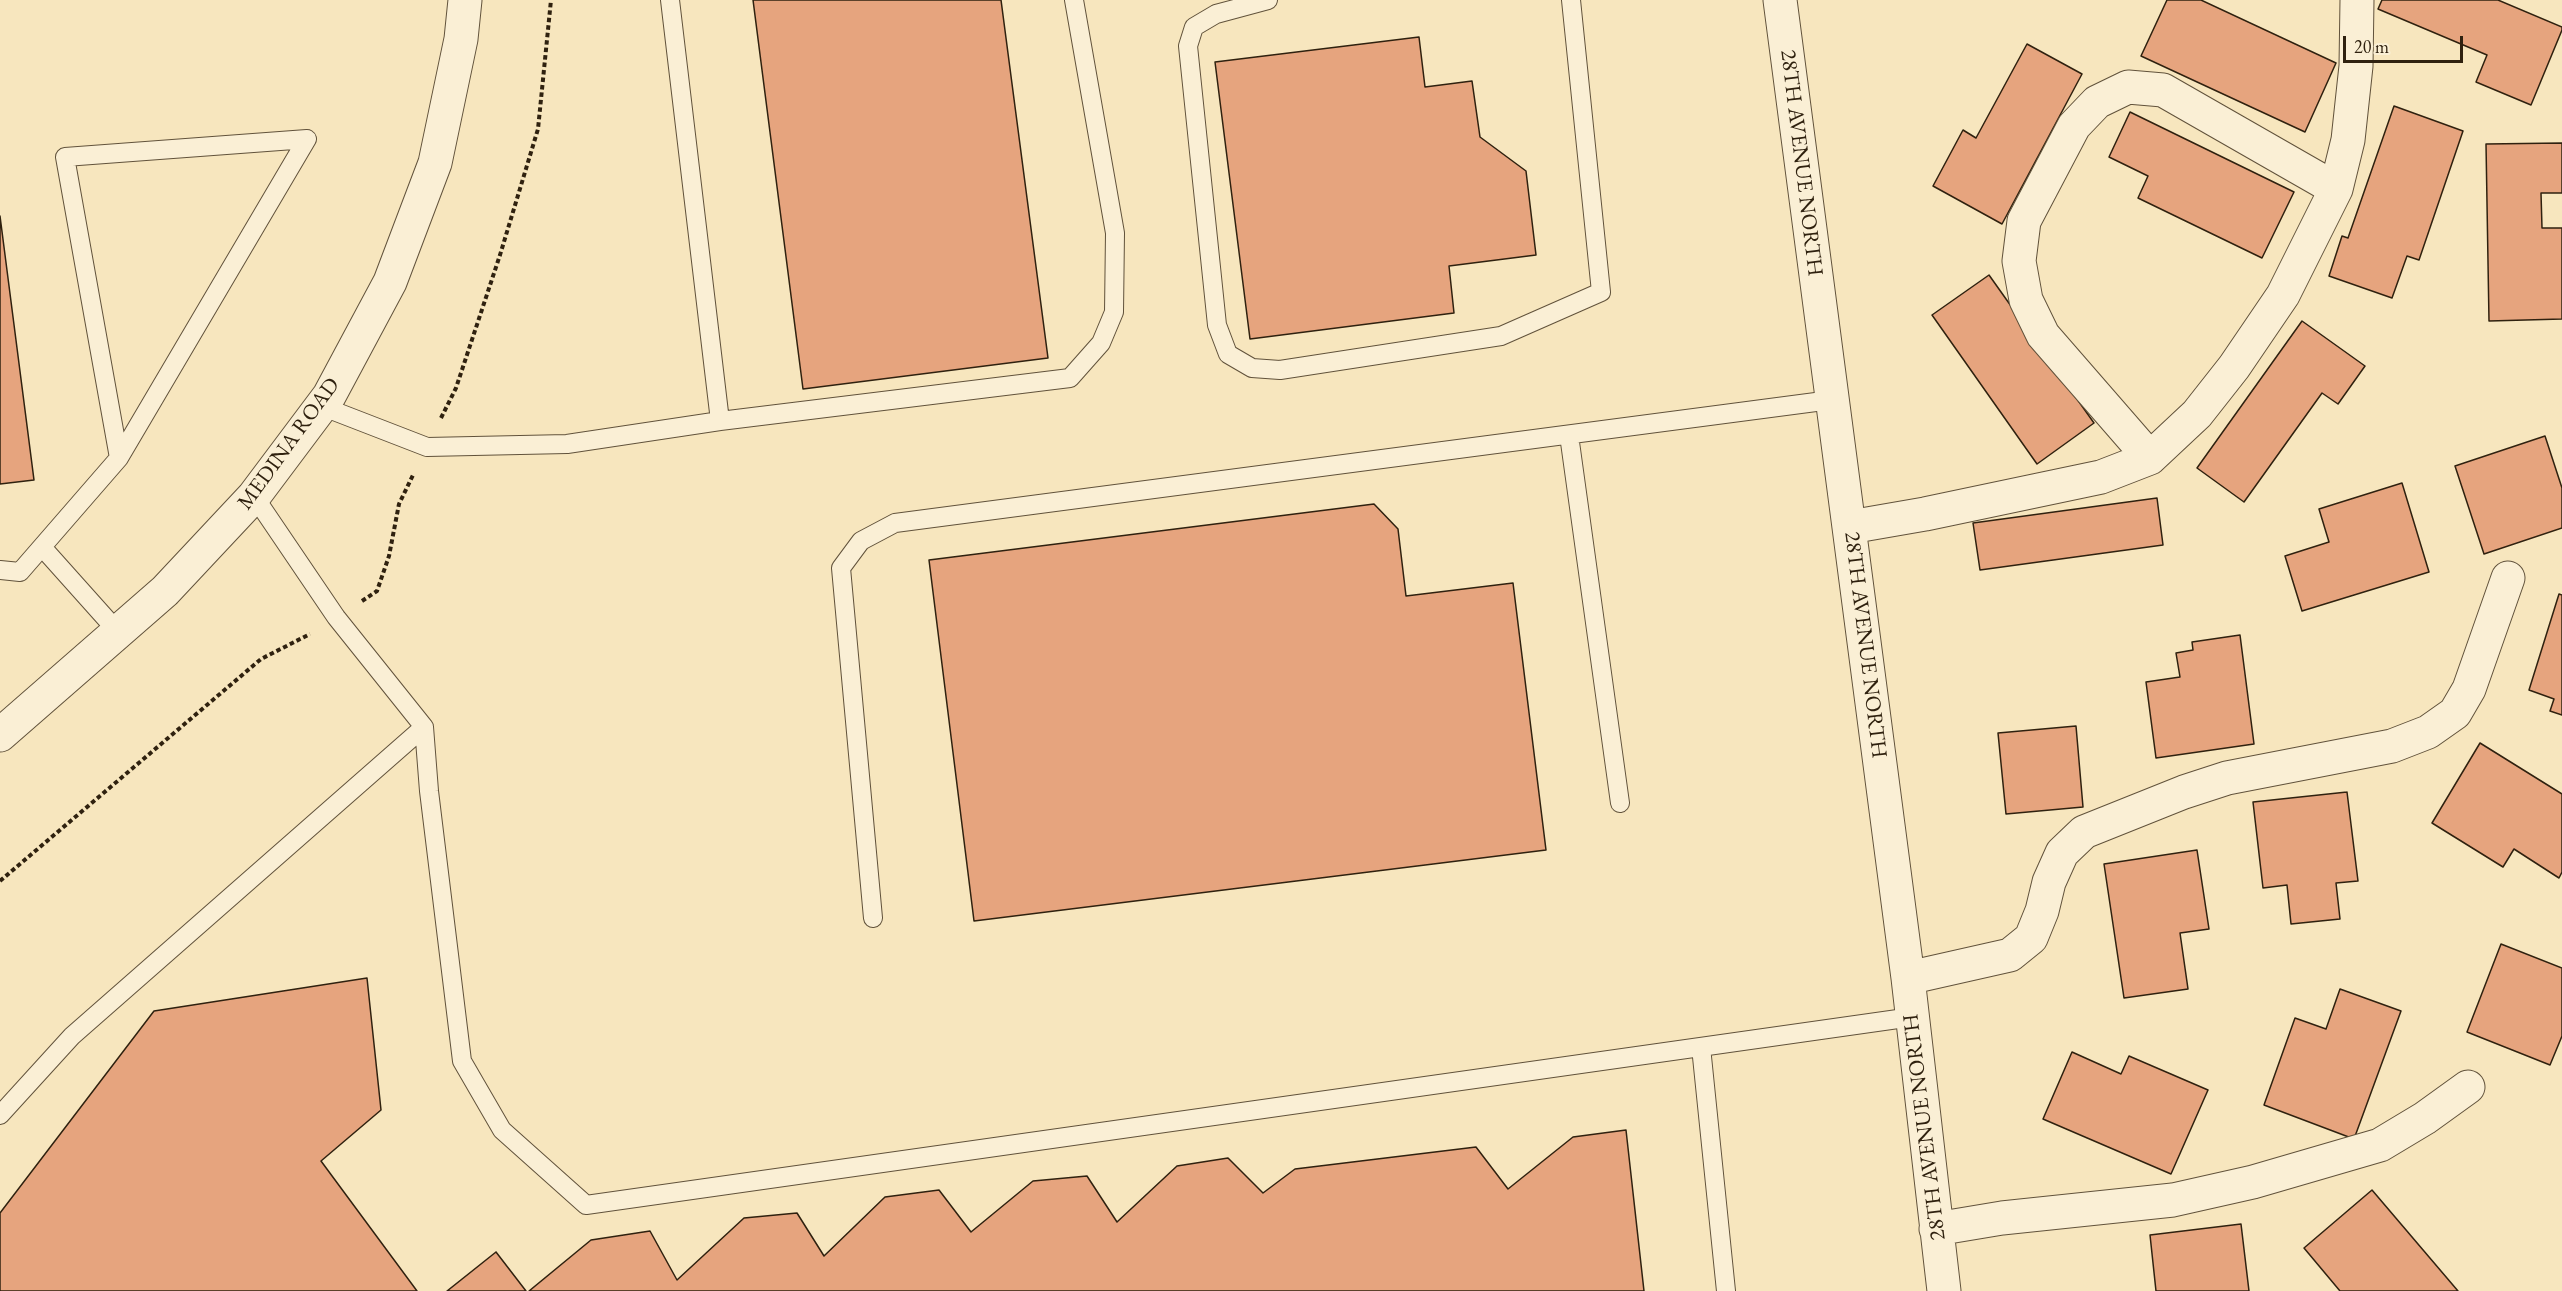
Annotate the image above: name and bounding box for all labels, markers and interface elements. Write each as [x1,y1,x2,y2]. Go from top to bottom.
scale bar [2346,24,2466,62]
text: 20 m [2354,35,2389,58]
street label: 28TH AVENUE NORTH [1774,48,1828,278]
street label: MEDINA ROAD [232,373,346,515]
street label: 28TH AVENUE NORTH [1838,530,1892,760]
street label: 28TH AVENUE NORTH [1898,1012,1952,1242]

